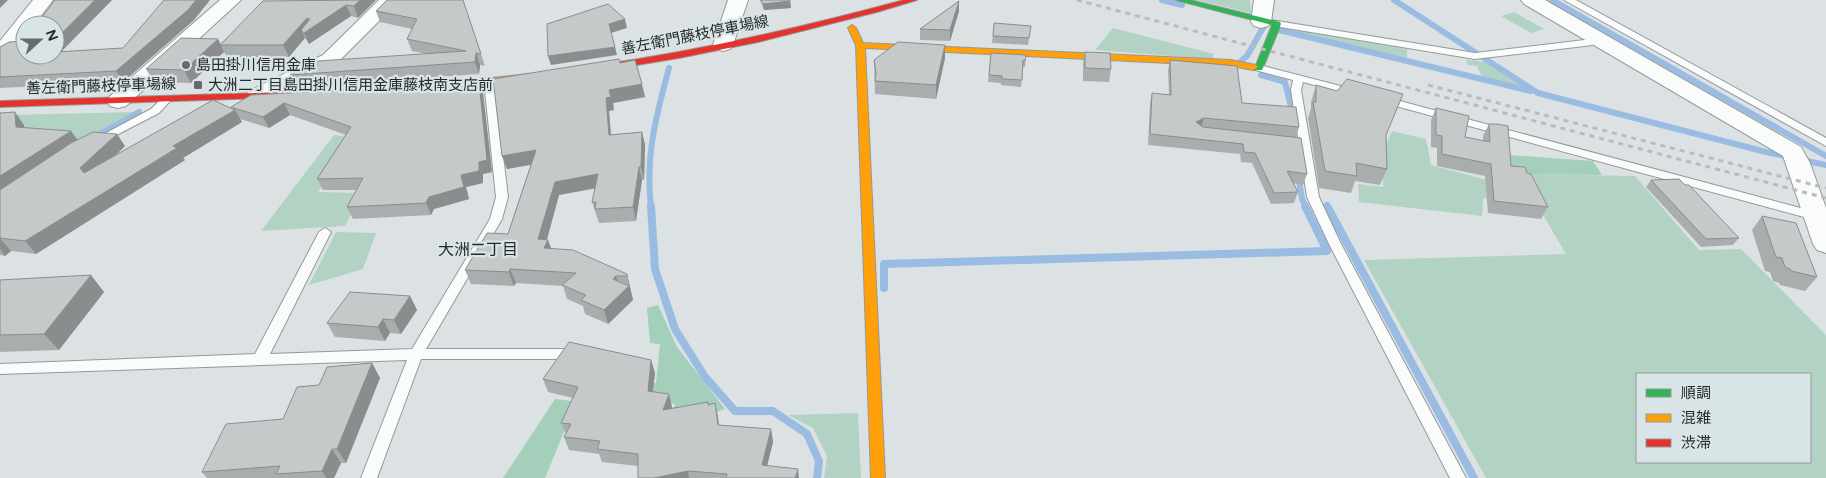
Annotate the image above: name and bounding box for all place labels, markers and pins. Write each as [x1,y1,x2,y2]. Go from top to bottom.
place label: 島田掛川信用金庫 [196,56,316,74]
marker: 島田掛川信用金庫 [180,59,192,71]
place label: 大洲二丁目島田掛川信用金庫藤枝南支店前 [208,76,493,94]
marker: 大洲二丁目島田掛川信用金庫藤枝南支店前 [192,79,204,91]

